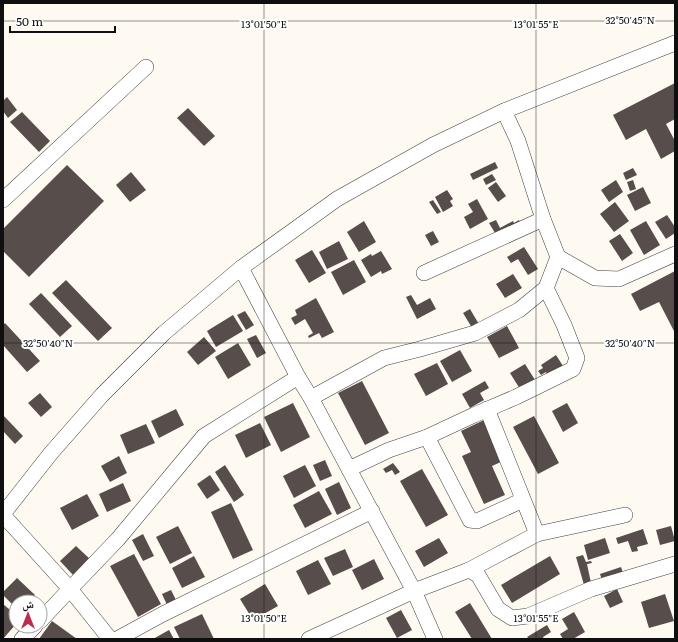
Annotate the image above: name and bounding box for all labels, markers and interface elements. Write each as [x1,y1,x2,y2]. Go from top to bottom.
scale bar [10,8,115,34]
text: 50 m [16,12,43,30]
text: 32°50'45"N [605,12,655,27]
text: 13°01'50"E [241,16,287,31]
text: 13°01'55"E [513,16,559,31]
text: 32°50'40"N [23,335,73,350]
text: 32°50'40"N [605,335,655,350]
north arrow [8,594,48,634]
text: ش [22,595,34,612]
text: 13°01'50"E [241,610,287,625]
text: 13°01'55"E [513,610,559,625]

